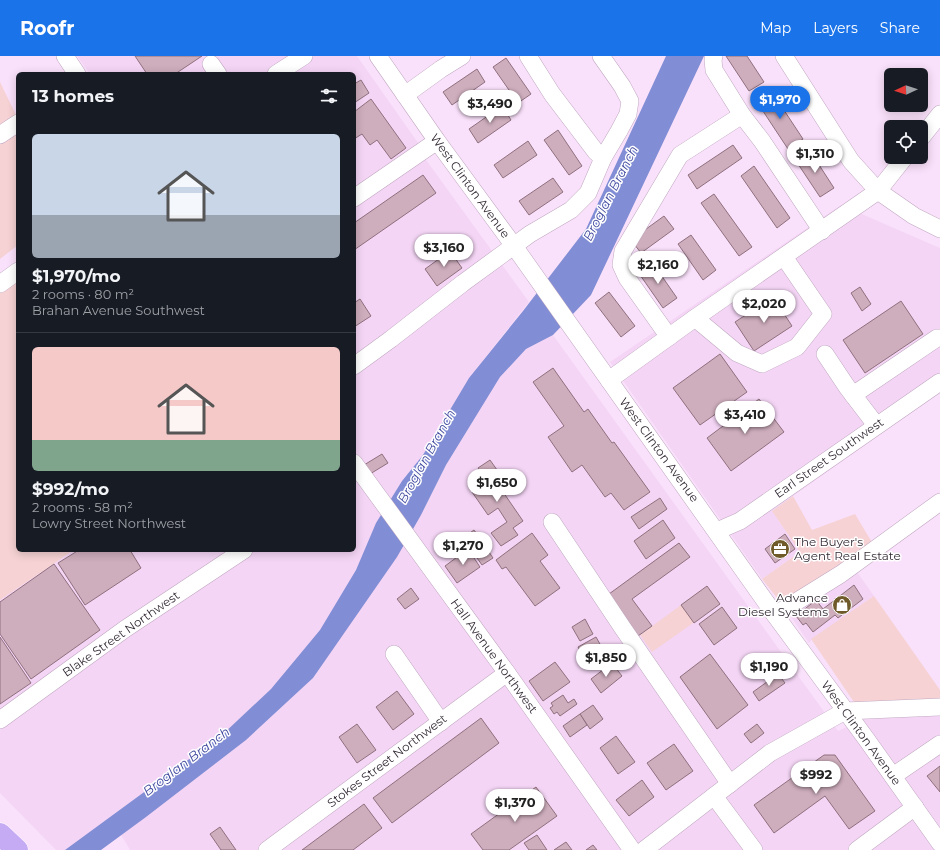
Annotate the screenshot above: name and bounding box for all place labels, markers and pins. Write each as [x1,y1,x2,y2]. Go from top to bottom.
pin: $1,970 [747,86,813,120]
pin: $3,490 [457,90,523,124]
pin: $1,310 [782,140,848,174]
pin: $3,160 [411,234,477,268]
pin: $2,160 [625,251,691,285]
pin: $2,020 [731,290,797,324]
pin: $3,410 [712,401,778,435]
pin: $1,650 [464,469,530,503]
pin: $1,270 [430,532,496,566]
place label: The Buyer's Agent Real Estate [794,534,901,563]
office icon: The Buyer's Agent Real Estate [769,538,791,560]
place label: Advance Diesel Systems [738,590,828,619]
shop icon: Advance Diesel Systems [831,594,853,616]
pin: $1,850 [573,644,639,678]
pin: $1,190 [736,653,802,687]
pin: $992 [792,761,840,795]
pin: $1,370 [482,789,548,823]

